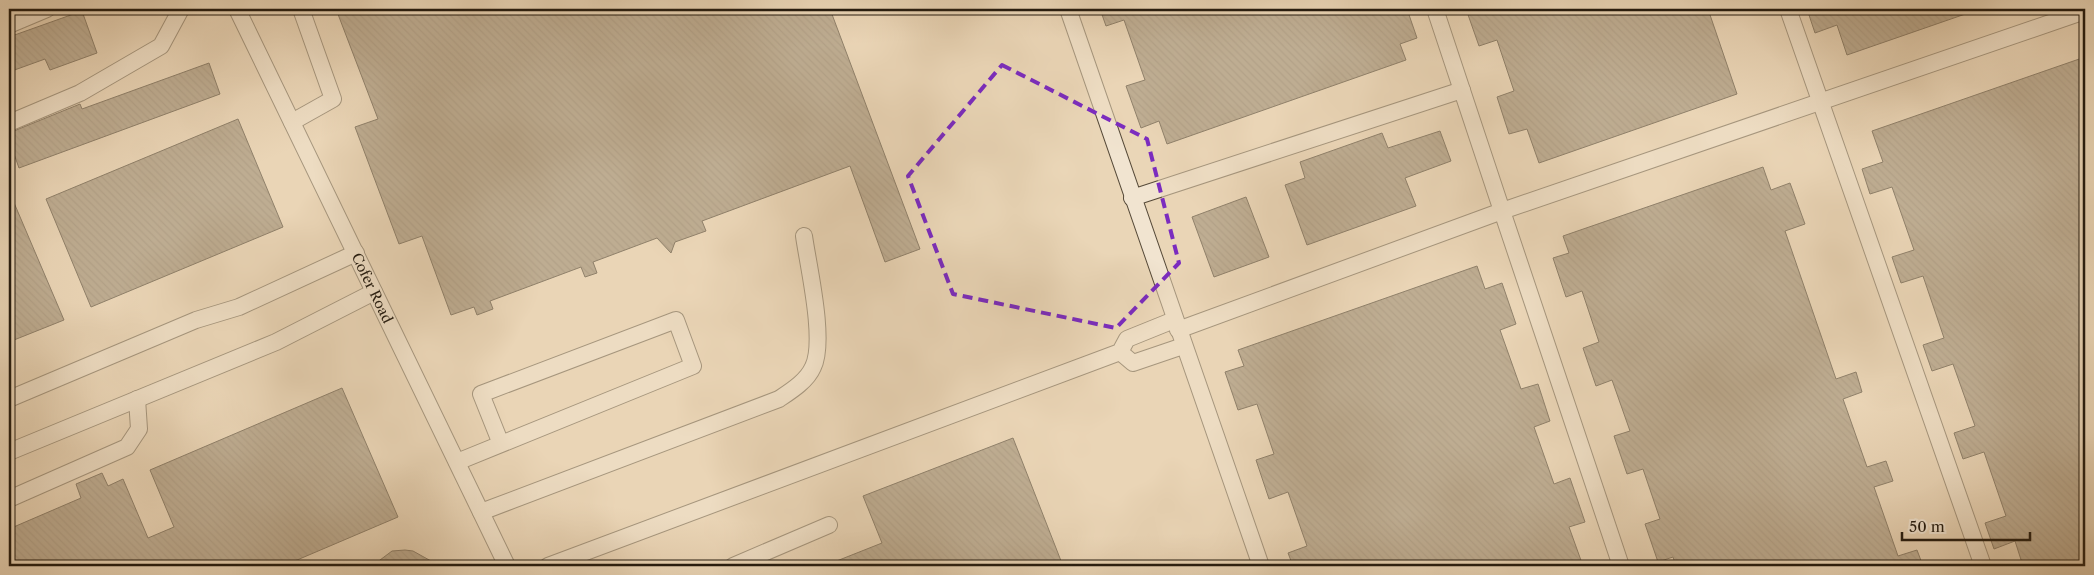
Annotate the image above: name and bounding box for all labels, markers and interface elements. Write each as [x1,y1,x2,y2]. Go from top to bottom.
street label: Cofer Road [348,250,397,327]
scale bar [1902,510,2029,542]
text: 50 m [1909,517,1945,536]

